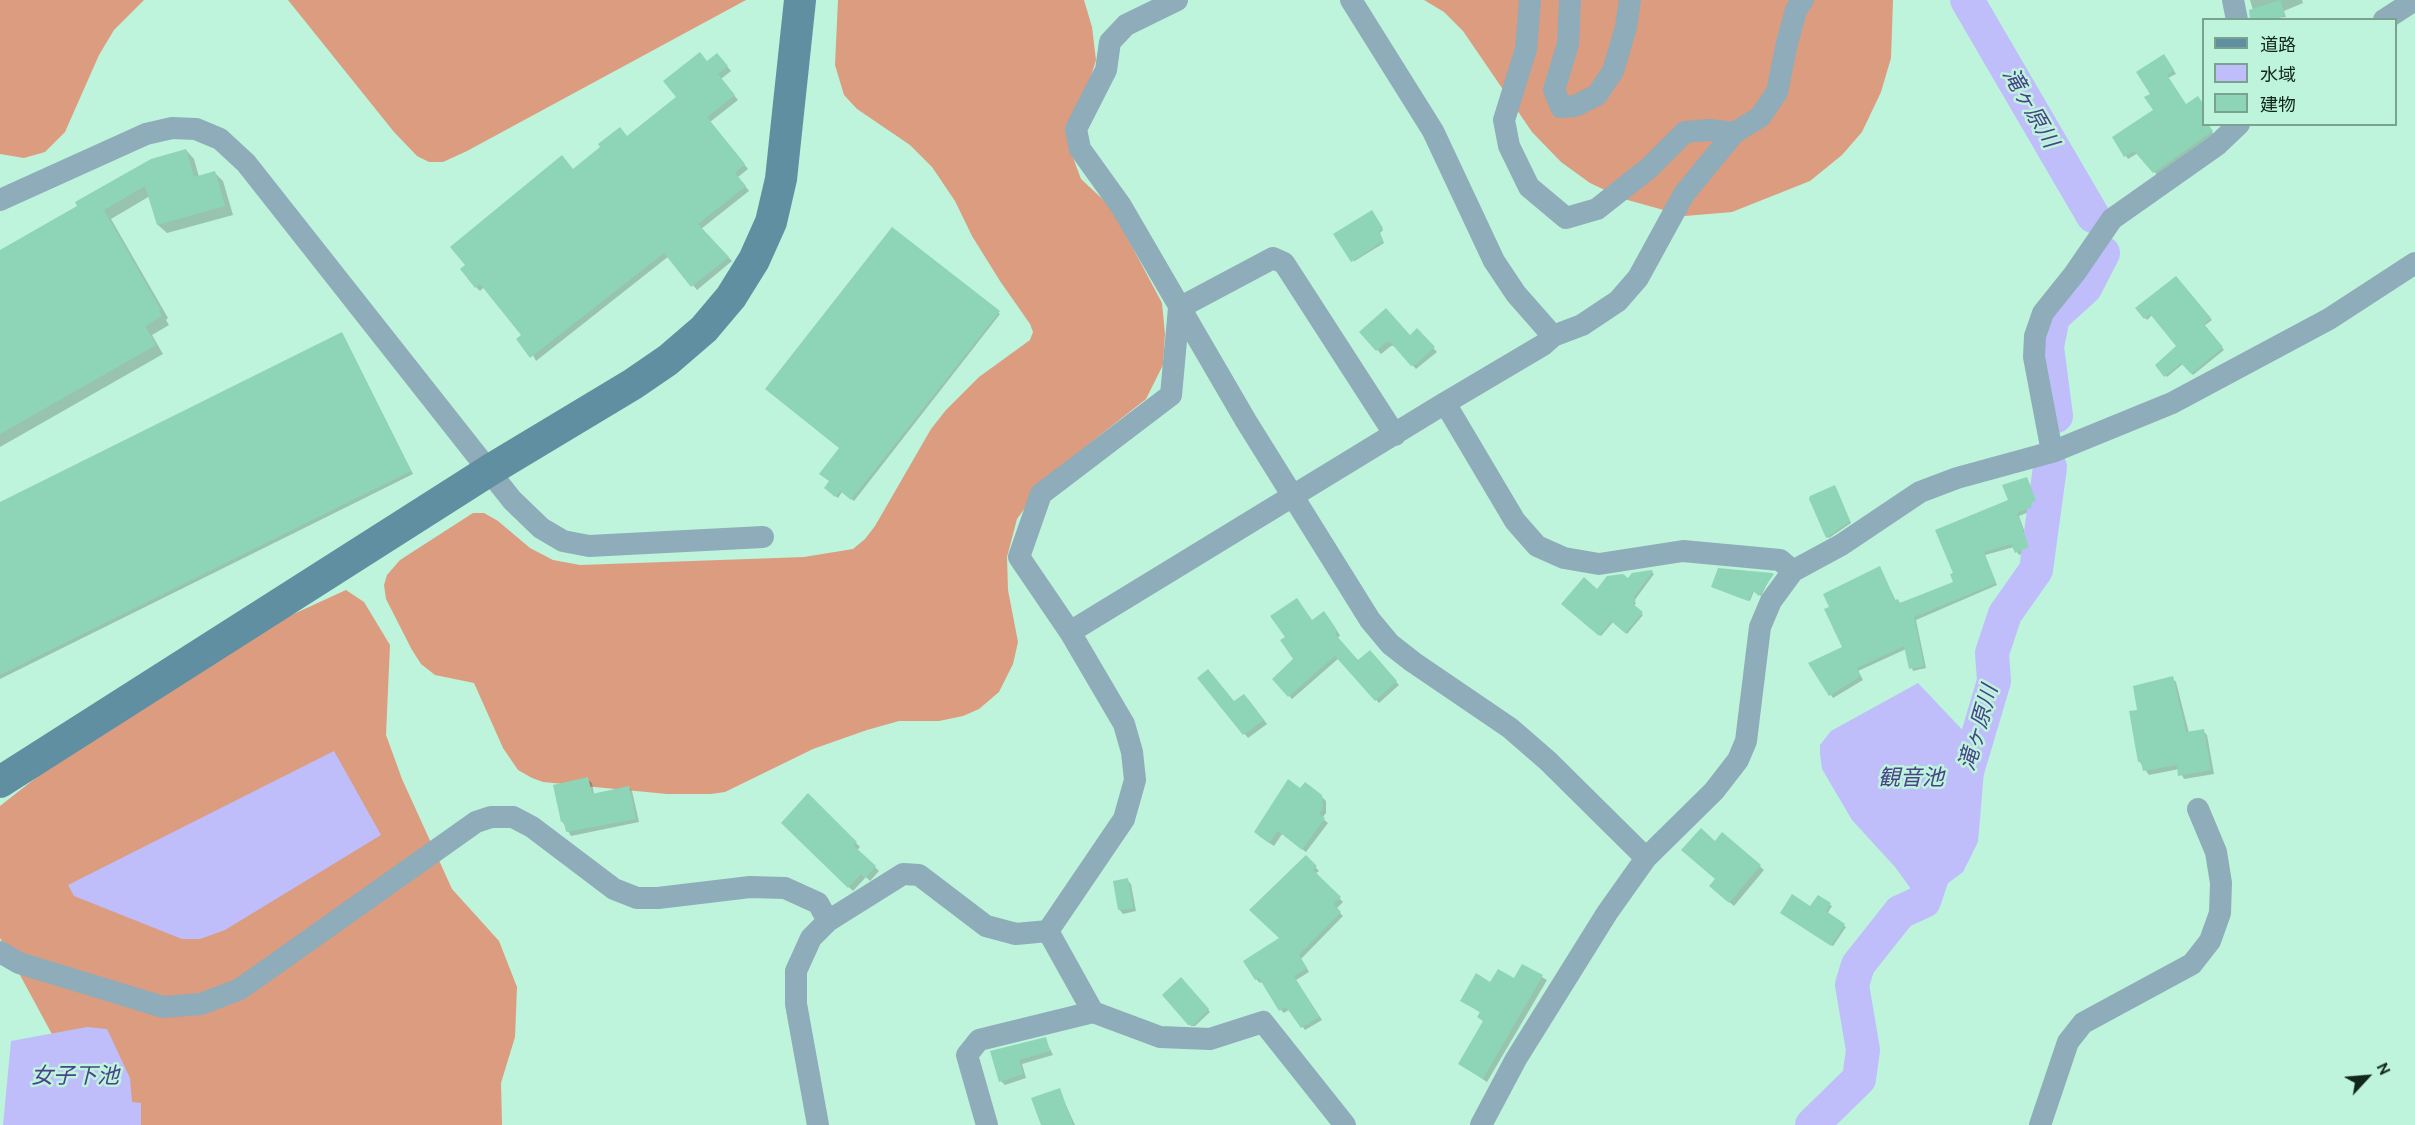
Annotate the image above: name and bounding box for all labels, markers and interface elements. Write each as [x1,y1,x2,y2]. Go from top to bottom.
legend [2202,18,2397,126]
text: 道路 [2260,34,2296,56]
water label: 滝ヶ原川 [1997,63,2063,153]
text: 水域 [2260,64,2296,86]
text: 建物 [2260,94,2296,116]
water label: 滝ヶ原川 [1954,682,2004,774]
water label: 観音池 [1878,766,1944,792]
north arrow [2337,1047,2397,1107]
text: N [2373,1060,2395,1078]
water label: 女子下池 [31,1064,119,1090]

